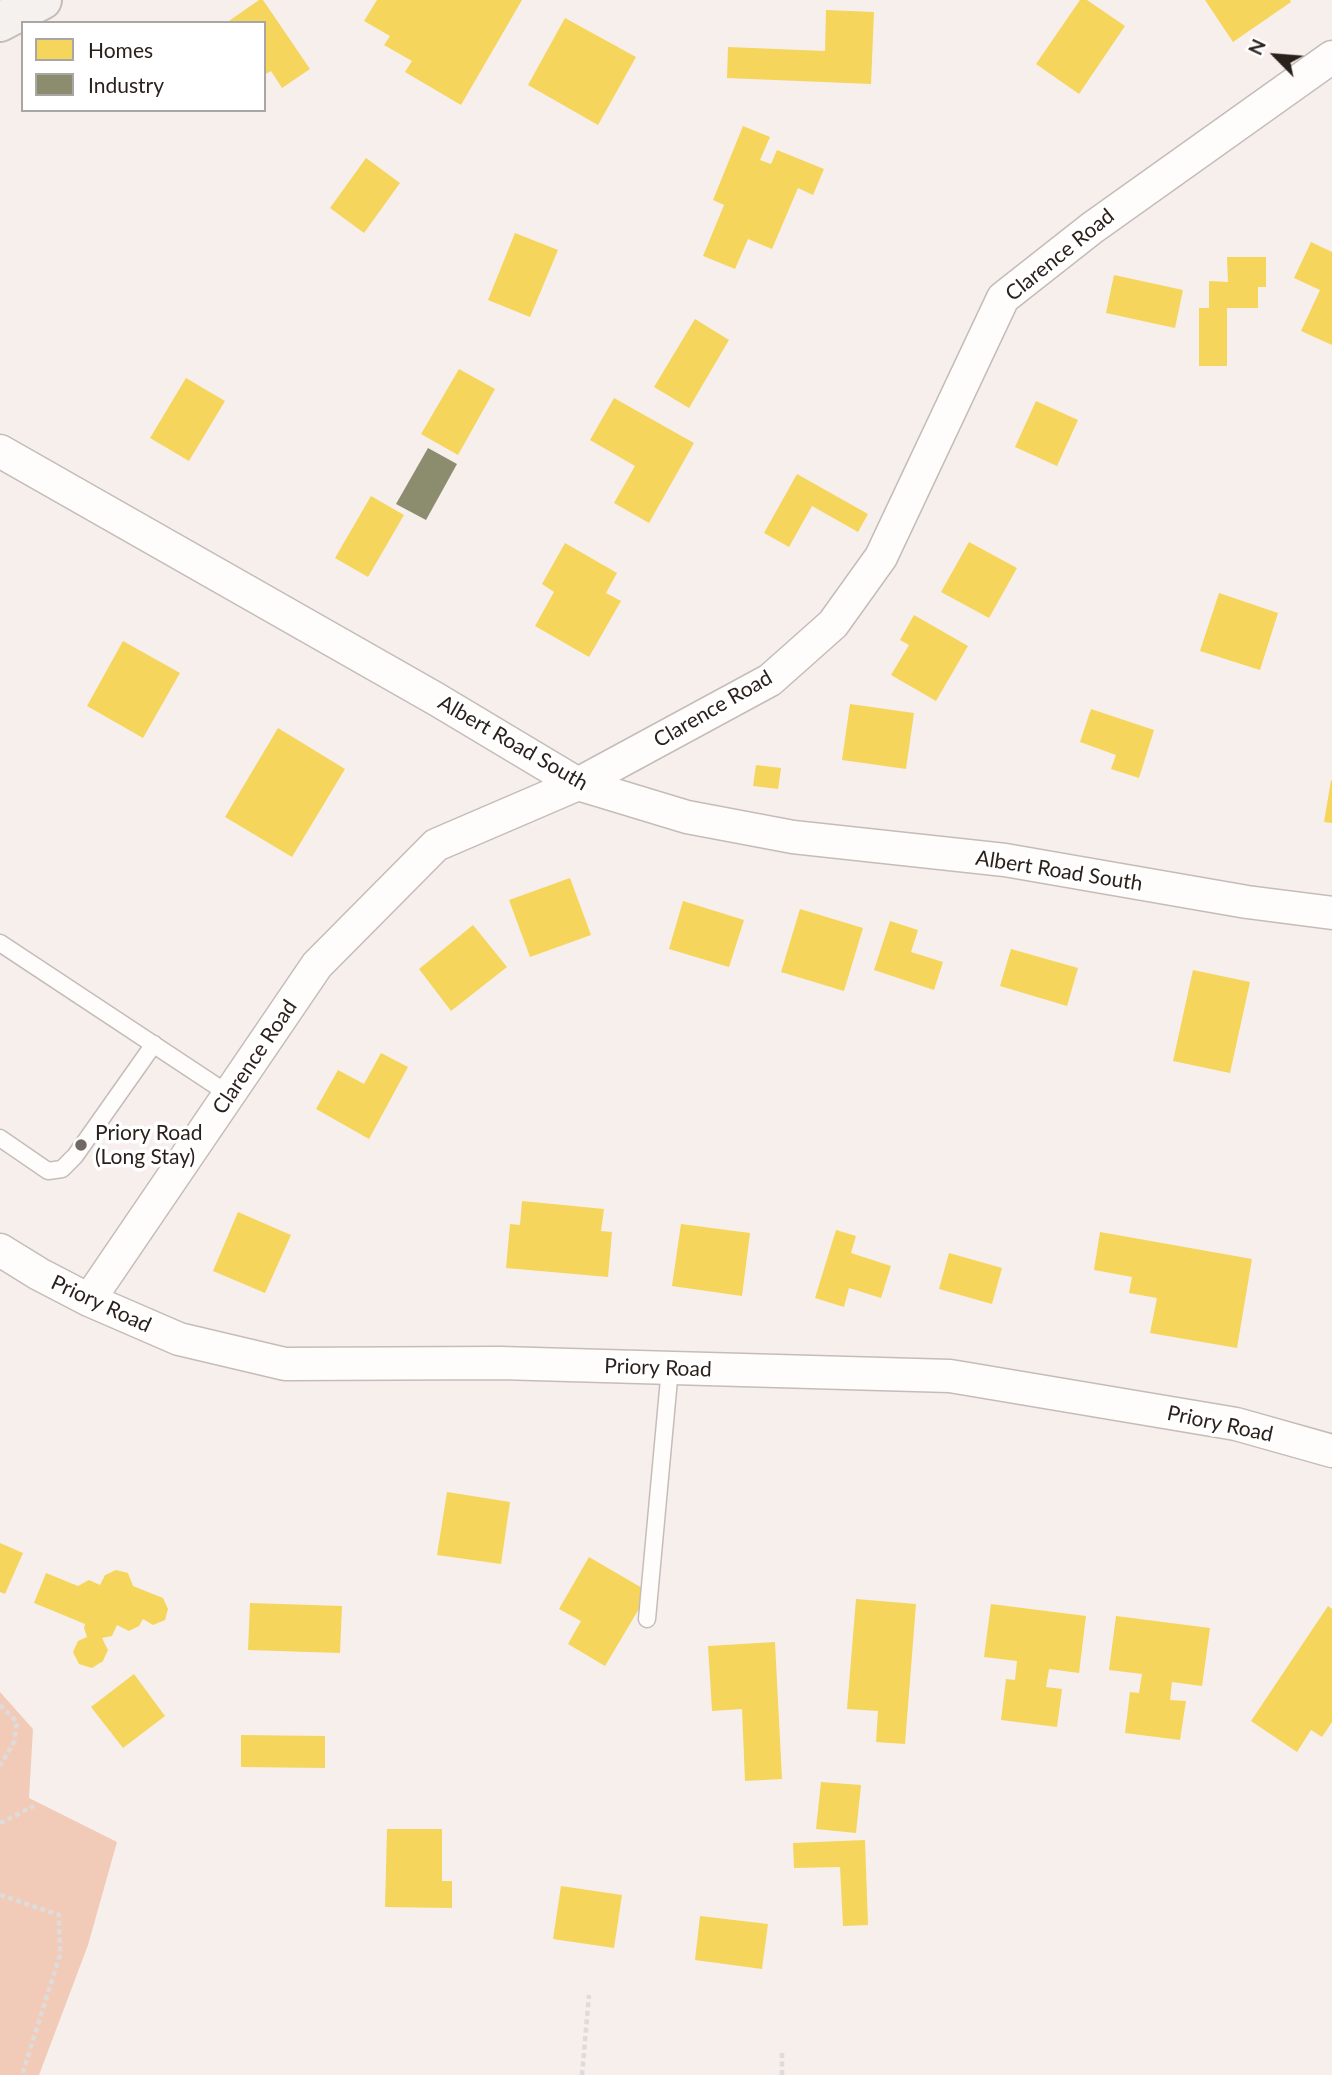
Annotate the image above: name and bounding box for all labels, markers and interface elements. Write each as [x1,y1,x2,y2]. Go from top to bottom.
legend [21,21,266,112]
north arrow [1241,21,1311,91]
text: N [1243,35,1270,58]
text: Homes [88,37,153,62]
text: Industry [88,72,164,97]
street label: Clarence Road [1001,204,1119,306]
street label: Clarence Road [649,665,777,753]
street label: Albert Road South [434,690,592,796]
street label: Albert Road South [974,845,1144,897]
street label: Clarence Road [208,995,302,1119]
place label: Priory Road (Long Stay) [95,1120,202,1170]
marker: Priory Road (Long Stay) [73,1137,89,1153]
street label: Priory Road [47,1270,155,1338]
street label: Priory Road [604,1354,712,1382]
street label: Priory Road [1165,1401,1275,1447]

